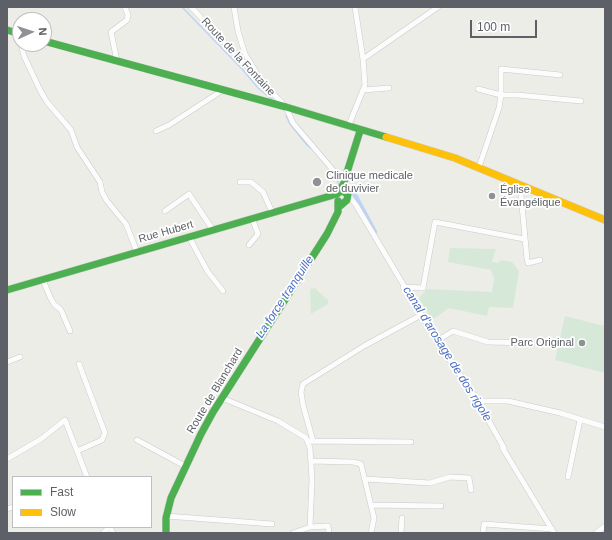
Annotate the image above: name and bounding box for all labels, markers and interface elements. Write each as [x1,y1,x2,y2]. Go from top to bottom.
north arrow [12,12,52,52]
scale bar [472,12,539,38]
street label: Route de la Fontaine [198,15,278,99]
text: 100 m [477,20,510,34]
text: N [37,27,49,36]
place label: Clinique medicale de duvivier [326,169,413,195]
marker: Clinique medicale de duvivier [311,176,323,188]
place label: Église Évangélique [500,183,561,209]
marker: Église Évangélique [487,191,497,201]
street label: Rue Hubert [137,218,195,246]
water label: La force tranquille [253,253,317,341]
water label: canal d'arosage de dos rigole [399,284,495,424]
place label: Parc Original [510,336,574,350]
marker: Parc Original [577,338,587,348]
street label: Route de Blanchard [184,346,246,436]
legend [12,476,152,528]
text: Fast [50,485,73,499]
text: Slow [50,505,76,519]

